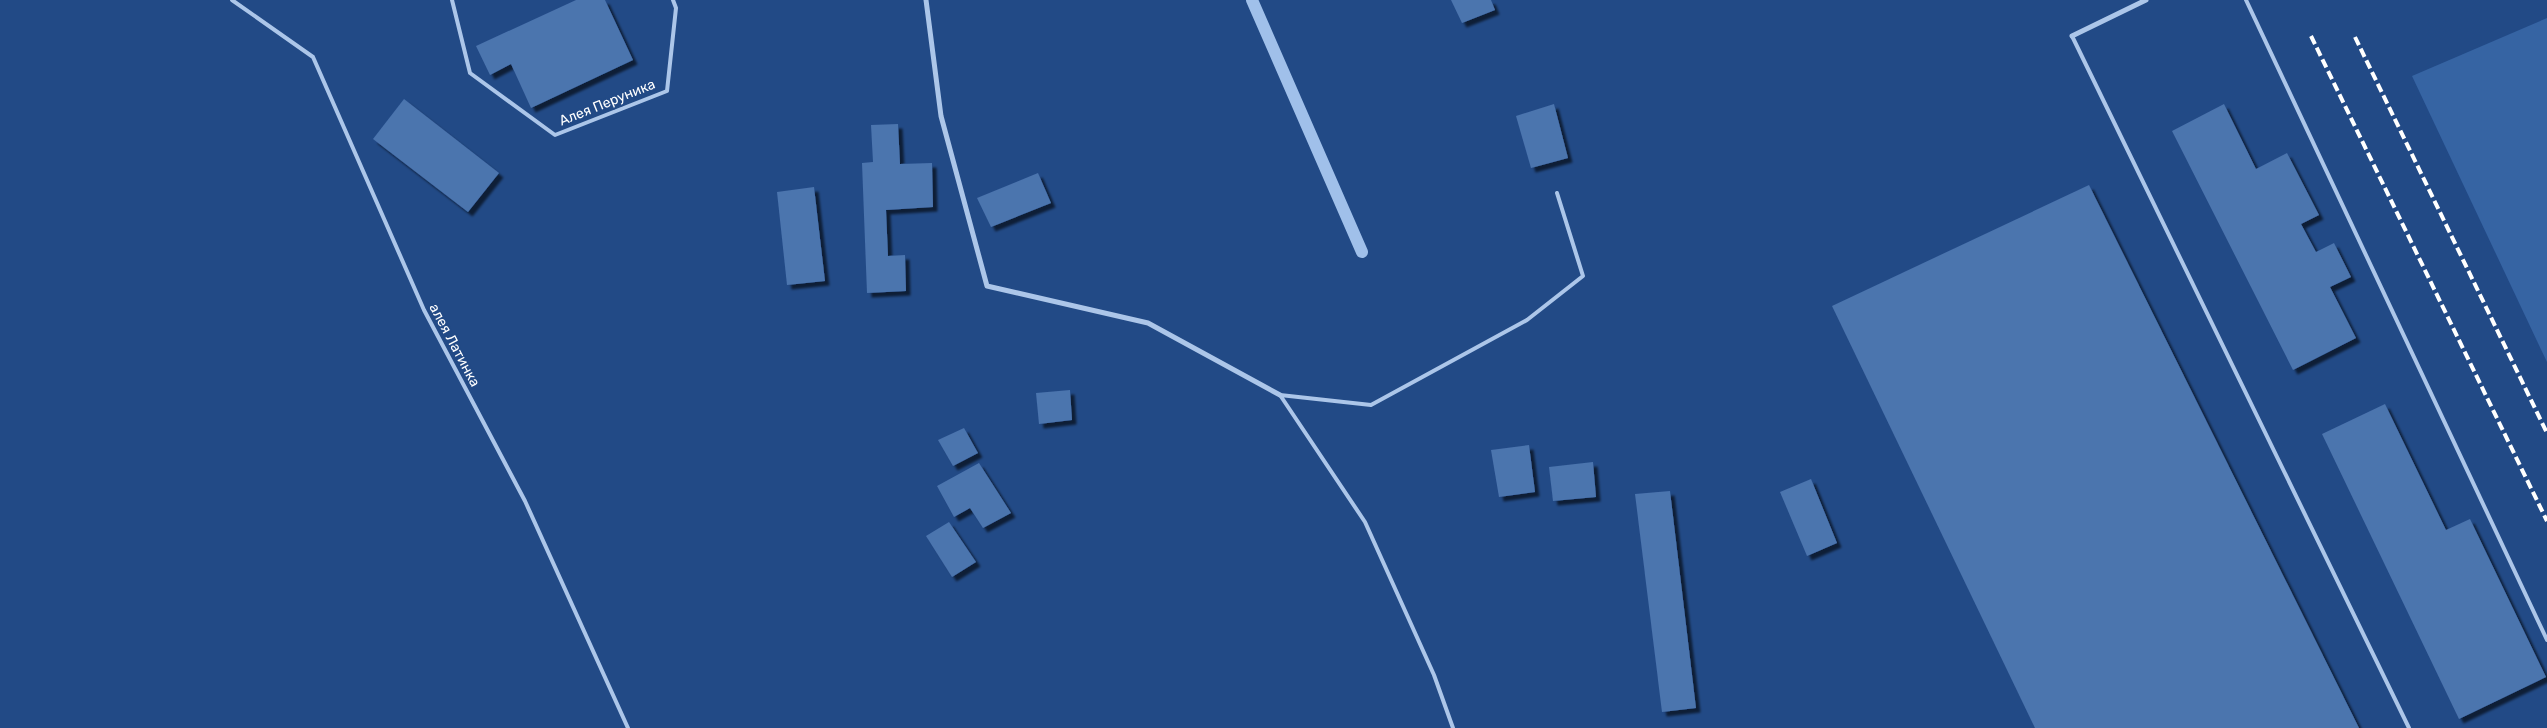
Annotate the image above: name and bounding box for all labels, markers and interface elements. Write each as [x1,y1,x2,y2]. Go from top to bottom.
street label: Алея Перуника [557,75,658,129]
street label: алея Латинка [426,301,484,390]

